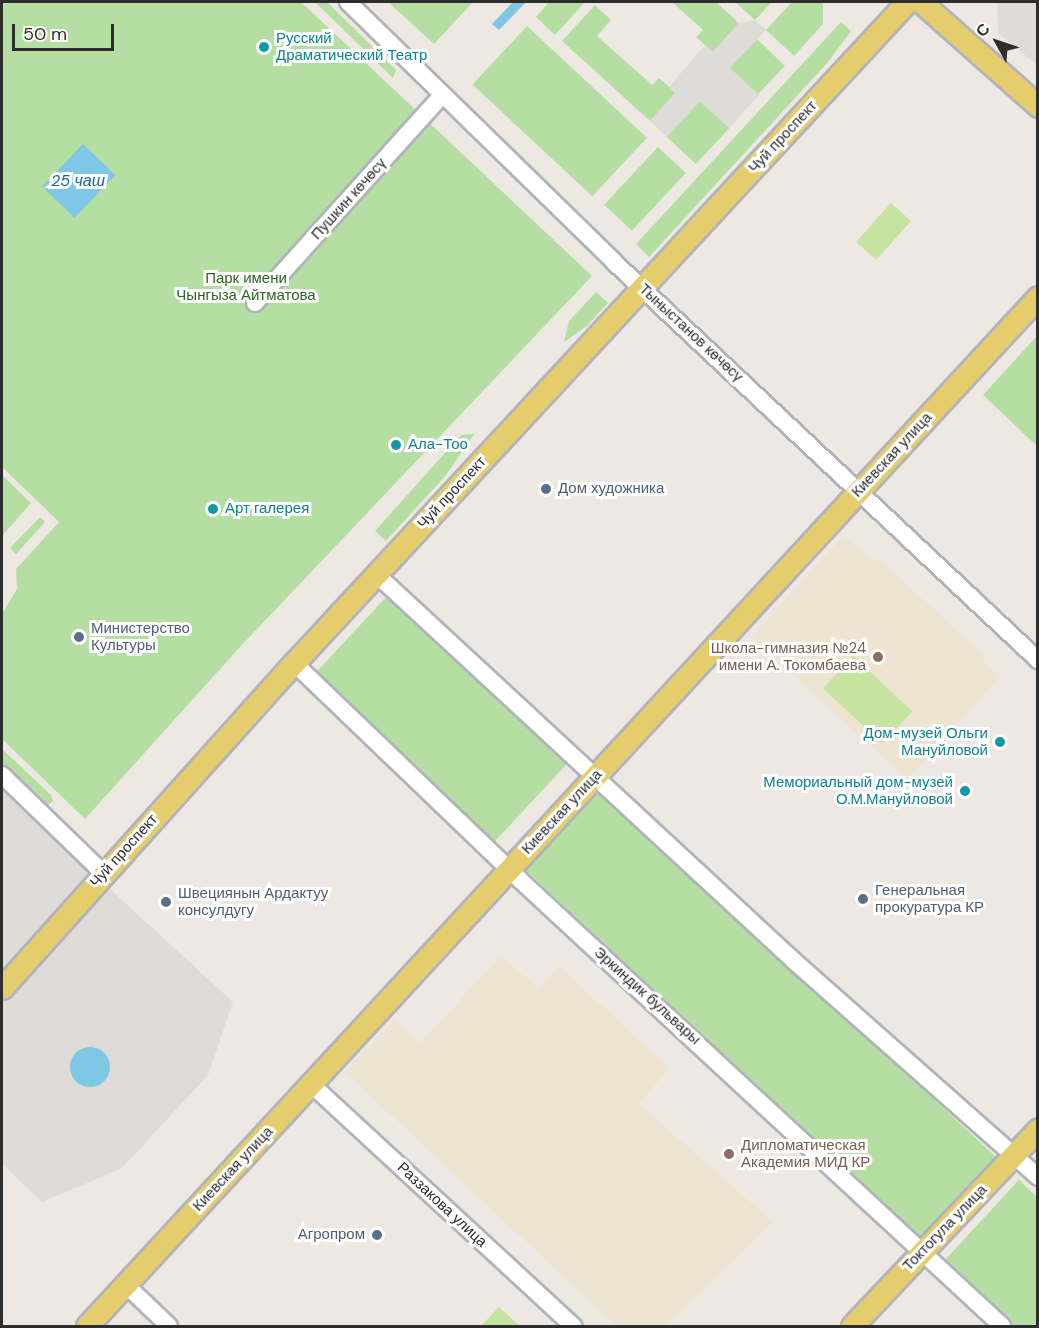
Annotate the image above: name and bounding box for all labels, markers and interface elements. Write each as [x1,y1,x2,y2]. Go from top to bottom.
scale bar [15,12,117,50]
north arrow [967,12,1027,72]
text: С [971,19,995,41]
text: 50 m [23,22,67,46]
place label: Русский Драматический Театр [276,29,427,64]
marker: Русский Драматический Театр [257,40,271,54]
street label: Чуй проспект [745,97,821,177]
street label: Пушкин көчөсү [308,154,390,244]
water label: 25 чаш [51,171,105,191]
park label: Парк имени Чынгыза Айтматова [176,269,316,304]
street label: Тыныстанов көчөсү [635,280,747,386]
street label: Киевская улица [848,409,936,501]
place label: Ала-Тоо [408,436,468,454]
marker: Ала-Тоо [389,438,403,452]
street label: Чуй проспект [414,453,490,533]
place label: Дом художника [558,480,664,498]
marker: Дом художника [539,482,553,496]
place label: Арт галерея [225,500,309,518]
marker: Арт галерея [206,502,220,516]
place label: Министерство Культуры [91,619,190,654]
marker: Министерство Культуры [72,630,86,644]
place label: Школа-гимназия №24 имени А. Токомбаева [711,639,866,674]
marker: Школа-гимназия №24 имени А. Токомбаева [871,650,885,664]
place label: Дом-музей Ольги Мануйловой [864,724,988,759]
marker: Дом-музей Ольги Мануйловой [993,735,1007,749]
street label: Киевская улица [518,766,606,858]
place label: Мемориальный дом-музей О.М.Мануйловой [763,773,953,808]
marker: Мемориальный дом-музей О.М.Мануйловой [958,784,972,798]
street label: Чуй проспект [86,811,162,891]
place label: Генеральная прокуратура КР [875,881,984,916]
place label: Швециянын Ардактуу консулдугу [178,884,328,919]
marker: Генеральная прокуратура КР [856,892,870,906]
marker: Швециянын Ардактуу консулдугу [159,895,173,909]
street label: Эркиндик бульвары [590,943,704,1049]
street label: Киевская улица [189,1123,277,1215]
place label: Дипломатическая Академия МИД КР [741,1136,870,1171]
marker: Дипломатическая Академия МИД КР [722,1147,736,1161]
street label: Раззакова улица [393,1159,491,1251]
street label: Токтогула улица [899,1181,991,1275]
place label: Агропром [298,1226,365,1244]
marker: Агропром [370,1228,384,1242]

